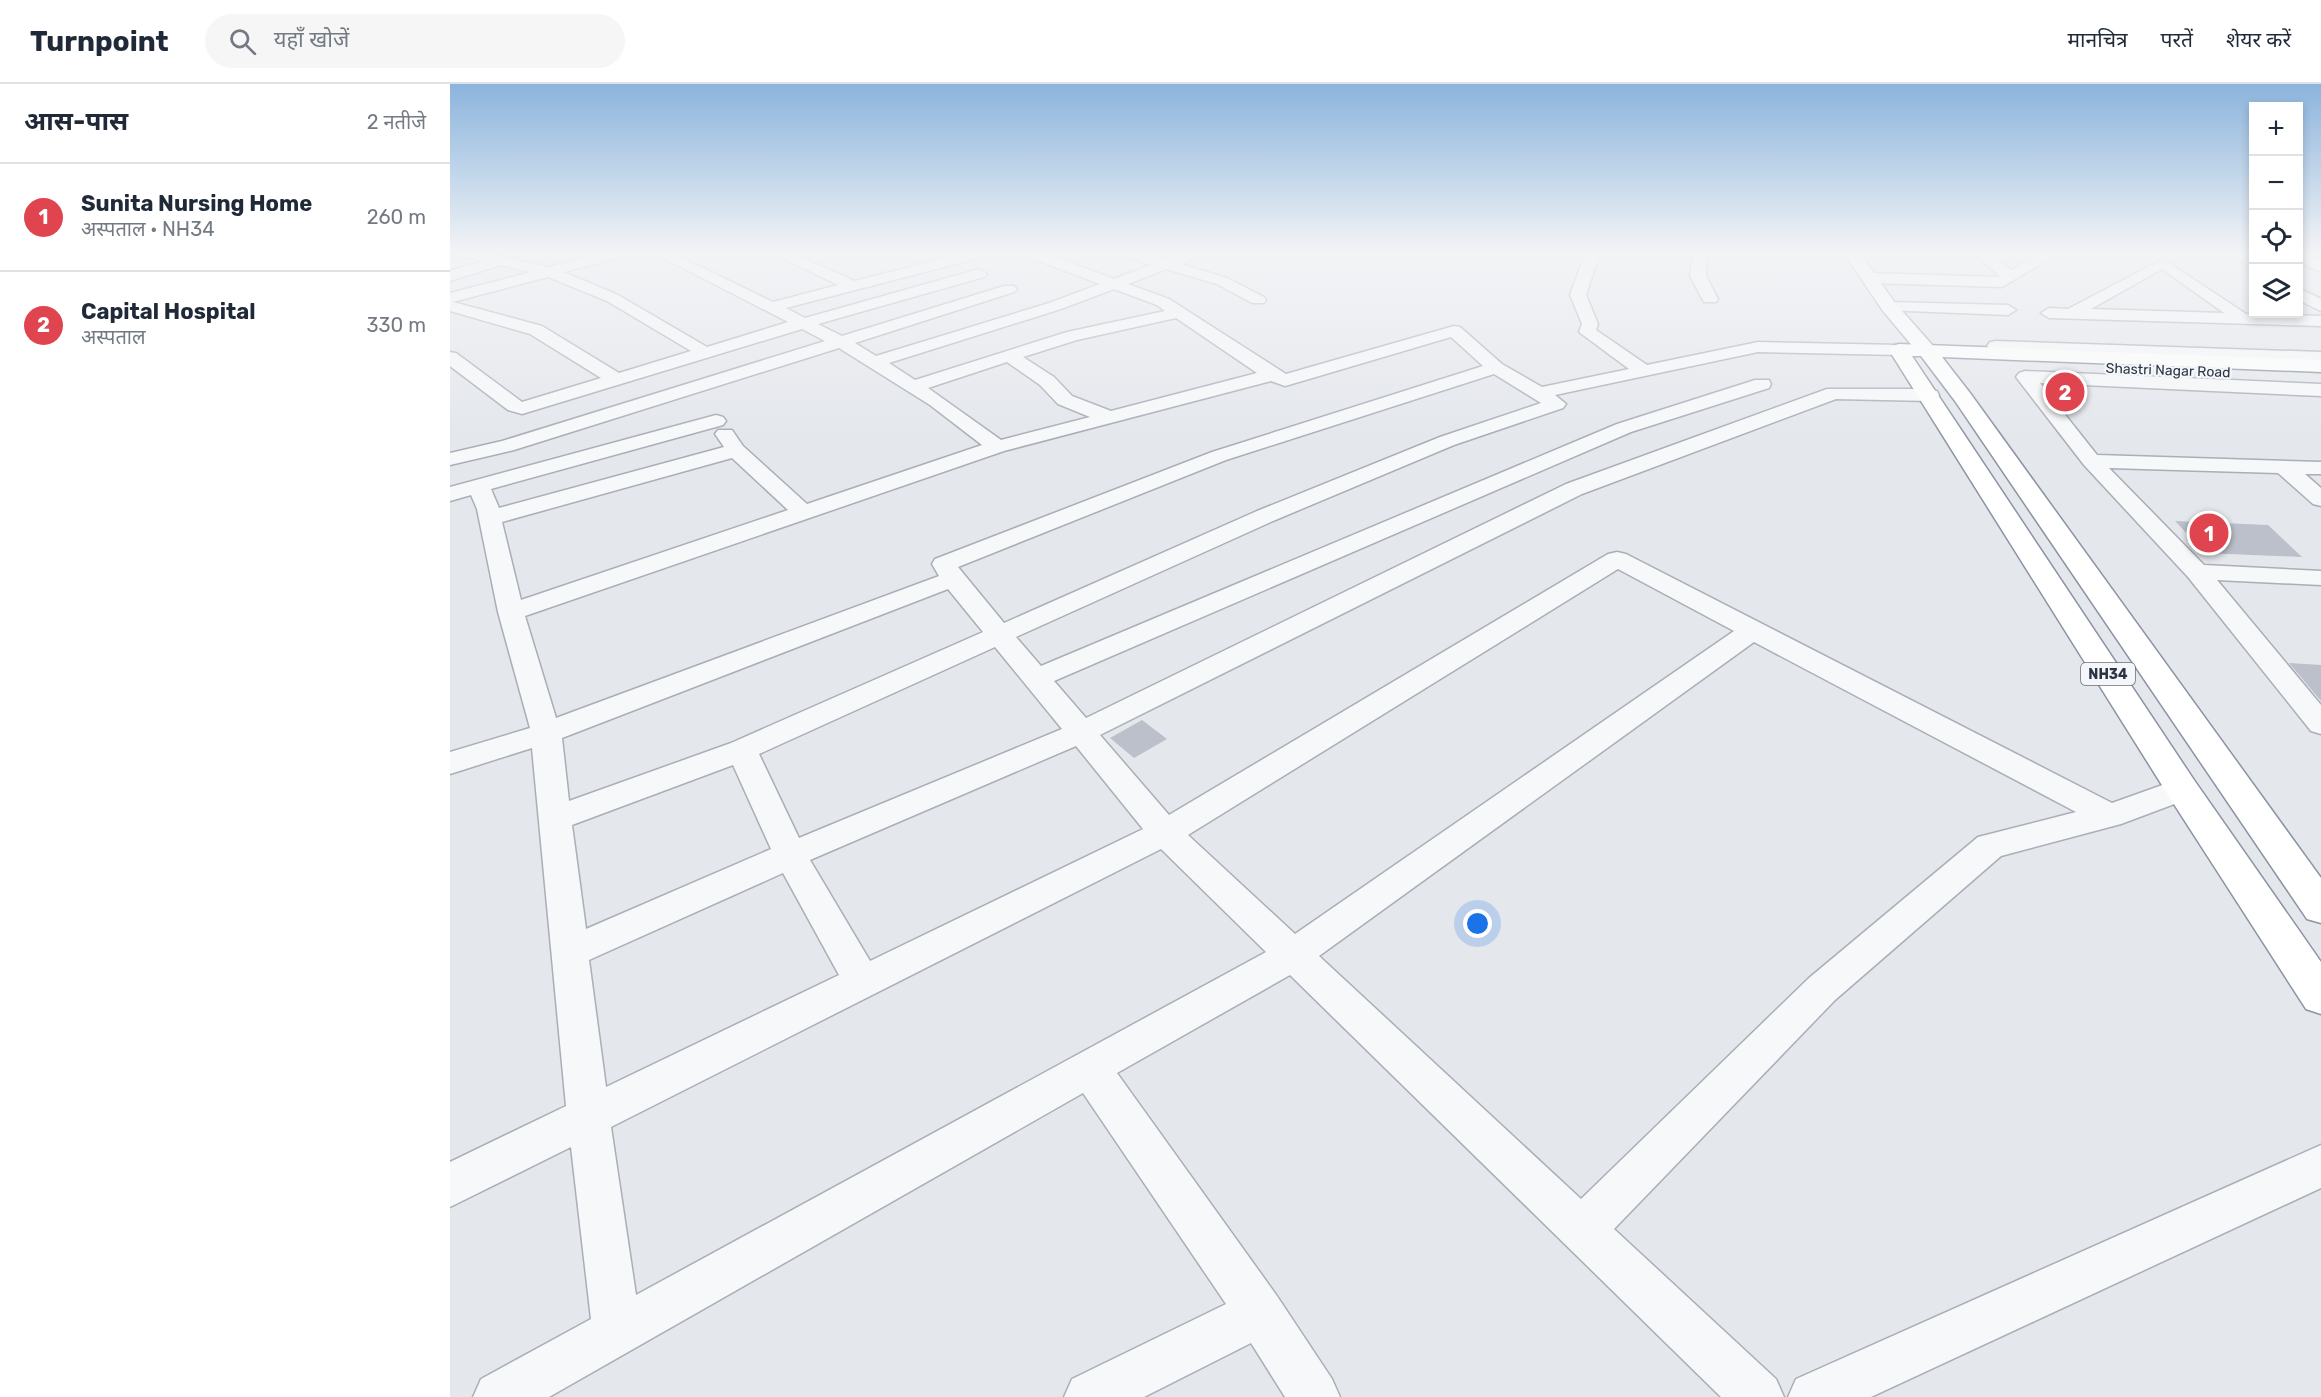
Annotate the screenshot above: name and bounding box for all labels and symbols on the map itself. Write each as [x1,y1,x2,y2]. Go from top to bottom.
street label: Shastri Nagar Road [2105,360,2231,381]
pin: 2 [2046,370,2084,414]
pin: 1 [2190,510,2228,556]
road number: NH34 [2081,663,2135,685]
your location [1463,909,1492,938]

